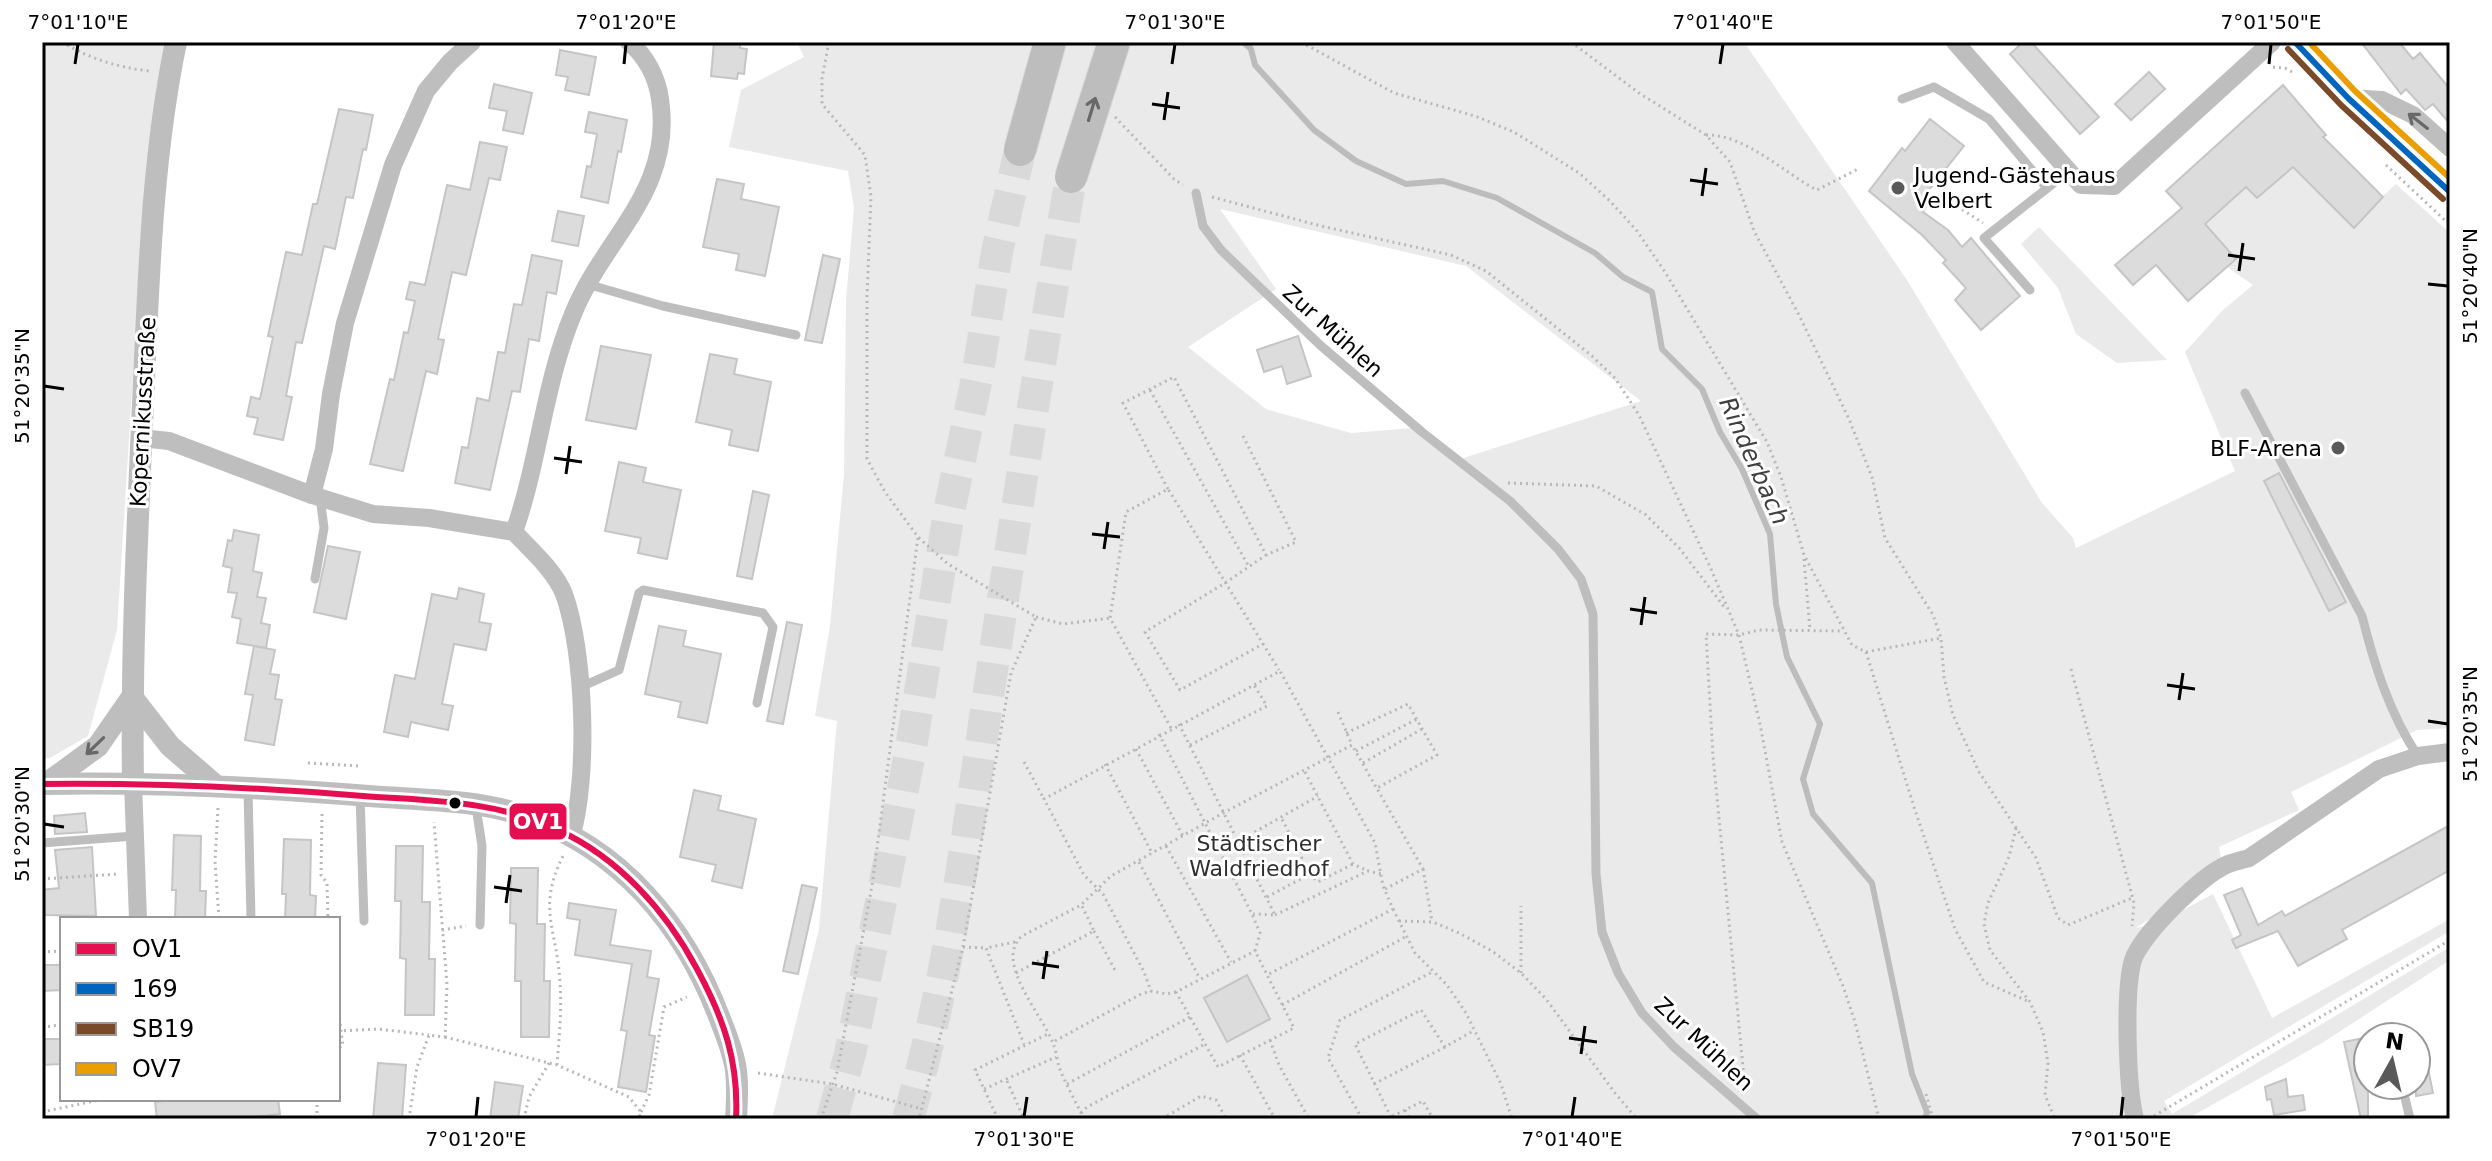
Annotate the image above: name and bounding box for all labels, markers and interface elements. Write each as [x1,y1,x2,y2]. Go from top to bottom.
text: 7°01'10"E [28,10,128,34]
text: 7°01'20"E [576,10,676,34]
text: 7°01'30"E [1125,10,1225,34]
text: 7°01'40"E [1673,10,1773,34]
text: 7°01'50"E [2221,10,2321,34]
one-way arrow [1085,96,1100,122]
one-way arrow [2408,112,2429,130]
place label: Jugend-Gästehaus Velbert [1912,163,2116,213]
marker: Jugend-Gästehaus Velbert [1889,179,1907,197]
text: 51°20'40"N [2458,228,2482,344]
street label: Zur Mühlen [1278,280,1388,382]
street label: Kopernikusstraße [126,316,160,508]
text: 51°20'35"N [10,328,34,444]
water label: Rinderbach [1713,393,1795,529]
place label: BLF-Arena [2210,436,2322,461]
marker: BLF-Arena [2329,439,2347,457]
text: 51°20'35"N [2458,666,2482,782]
one-way arrow [85,737,105,756]
text: 51°20'30"N [10,766,34,882]
unlabelled marker [447,795,463,811]
line badge: OV1 [508,802,568,841]
text: OV1 [513,809,563,834]
park label: Städtischer Waldfriedhof [1189,831,1330,881]
legend [60,917,340,1101]
text: OV1 [132,935,182,963]
text: 169 [132,975,178,1003]
street label: Zur Mühlen [1650,992,1758,1096]
text: SB19 [132,1015,194,1043]
north arrow [2352,1021,2432,1101]
text: N [2384,1028,2406,1055]
text: OV7 [132,1055,182,1083]
text: 7°01'20"E [426,1127,526,1151]
text: 7°01'30"E [974,1127,1074,1151]
text: 7°01'40"E [1522,1127,1622,1151]
text: 7°01'50"E [2071,1127,2171,1151]

